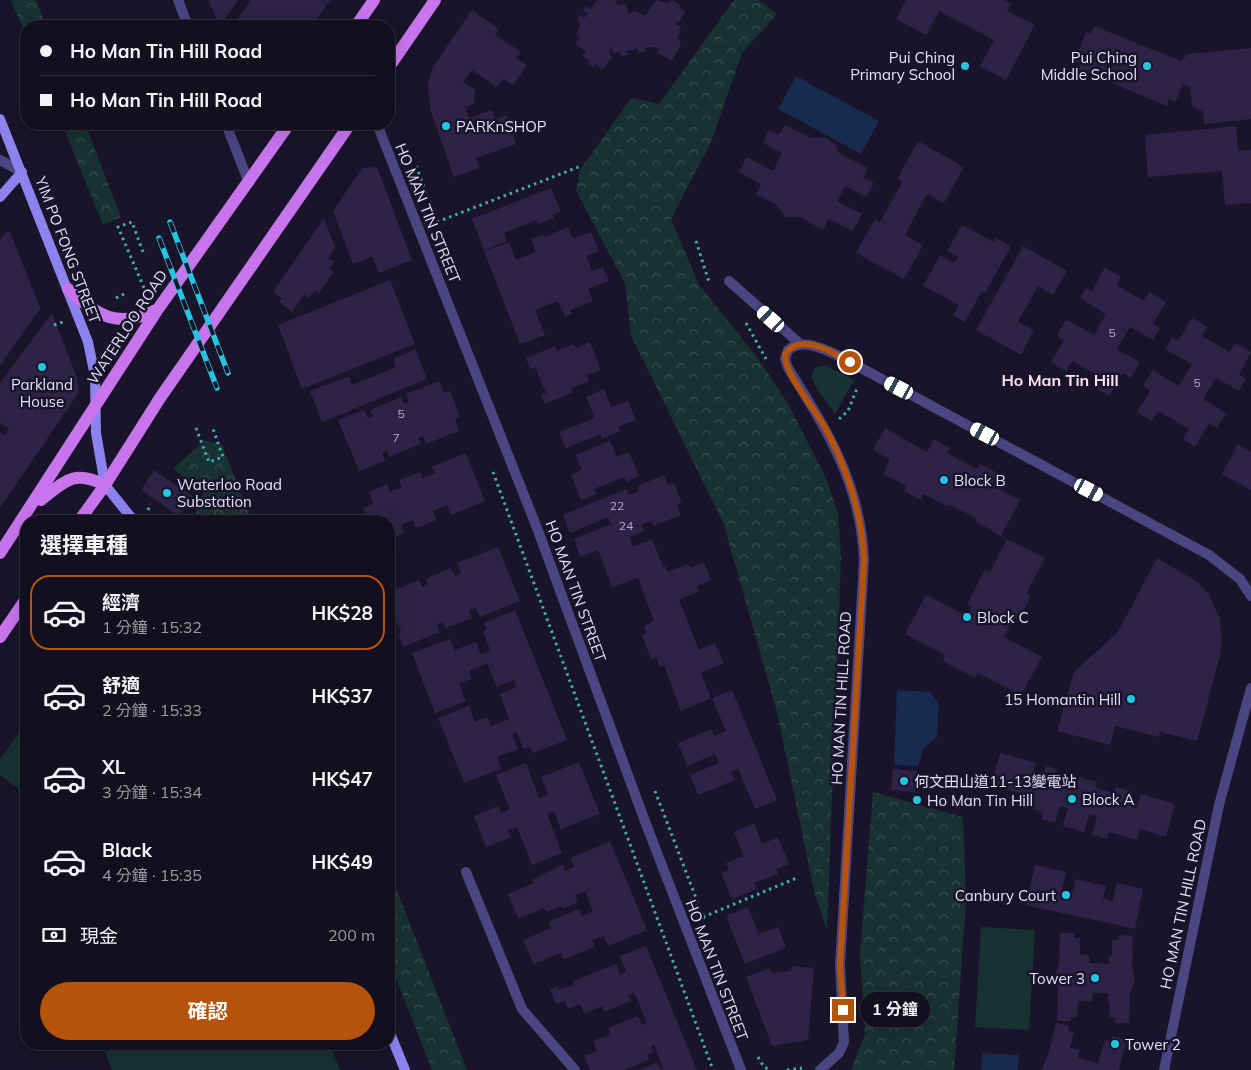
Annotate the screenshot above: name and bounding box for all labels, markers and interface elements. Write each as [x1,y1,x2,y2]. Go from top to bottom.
text: Ho Man Tin Hill Road [70,39,262,63]
place label: Pui Ching Primary School [850,48,955,84]
place label: Pui Ching Middle School [1041,48,1137,84]
marker: Pui Ching Primary School [959,60,971,72]
marker: Pui Ching Middle School [1141,60,1153,72]
text: Ho Man Tin Hill Road [70,88,262,112]
place label: PARKnSHOP [456,117,547,136]
marker: PARKnSHOP [440,120,452,132]
street label: HO MAN TIN STREET [391,140,465,286]
street label: YIM PO FONG STREET [31,173,105,326]
street label: WATERLOO ROAD [83,266,171,388]
car [754,303,787,335]
house number: 5 [1108,325,1116,340]
route start [839,351,861,373]
marker: Parkland House [36,361,48,373]
district label: Ho Man Tin Hill [1001,370,1119,390]
car [882,374,915,402]
place label: Parkland House [11,375,73,411]
house number: 5 [1193,375,1201,390]
house number: 5 [397,406,405,421]
car [968,420,1001,448]
house number: 7 [392,430,400,445]
place label: Block B [954,471,1006,490]
marker: Block B [938,474,950,486]
place label: Waterloo Road Substation [177,475,282,511]
car [1072,476,1105,504]
marker: Waterloo Road Substation [161,487,173,499]
house number: 22 [610,498,624,513]
street label: HO MAN TIN STREET [542,518,610,664]
house number: 24 [619,518,633,533]
text: 選擇車種 [40,531,128,559]
icon: car [42,590,87,635]
text: 經濟 [102,590,140,614]
text: HK$28 [311,601,373,625]
place label: Block C [977,608,1029,627]
street label: HO MAN TIN HILL ROAD [827,611,855,785]
marker: Block C [961,611,973,623]
text: 1 分鐘 · 15:32 [102,617,202,637]
icon: car [42,673,87,718]
text: 舒適 [102,673,140,697]
text: HK$37 [311,684,373,708]
place label: 15 Homantin Hill [1004,690,1121,709]
marker: 15 Homantin Hill [1125,693,1137,705]
text: 2 分鐘 · 15:33 [102,700,202,720]
text: XL [102,755,125,779]
icon: car [42,756,87,801]
text: HK$47 [311,767,373,791]
place label: 何文田山道11-13變電站 [914,772,1076,791]
marker: 何文田山道11-13變電站 [898,775,910,787]
text: 3 分鐘 · 15:34 [102,782,202,802]
place label: Block A [1082,790,1134,809]
place label: Ho Man Tin Hill [927,791,1033,810]
marker: Block A [1066,793,1078,805]
marker: Ho Man Tin Hill [911,794,923,806]
street label: HO MAN TIN HILL ROAD [1156,817,1210,991]
text: Black [102,838,152,862]
icon: car [42,839,87,884]
text: HK$49 [311,850,373,874]
text: 4 分鐘 · 15:35 [102,865,202,885]
place label: Canbury Court [955,886,1056,905]
marker: Canbury Court [1060,889,1072,901]
street label: HO MAN TIN STREET [681,897,753,1043]
icon: cash [40,921,68,949]
text: 現金 [80,924,118,948]
text: 200 m [328,925,375,945]
place label: Tower 3 [1029,969,1085,988]
marker: Tower 3 [1089,972,1101,984]
button: 確認 [40,982,375,1040]
callout: 1 分鐘 [860,992,930,1028]
route end [832,999,854,1021]
text: 1 分鐘 [872,999,918,1019]
place label: Tower 2 [1125,1035,1181,1054]
marker: Tower 2 [1109,1038,1121,1050]

